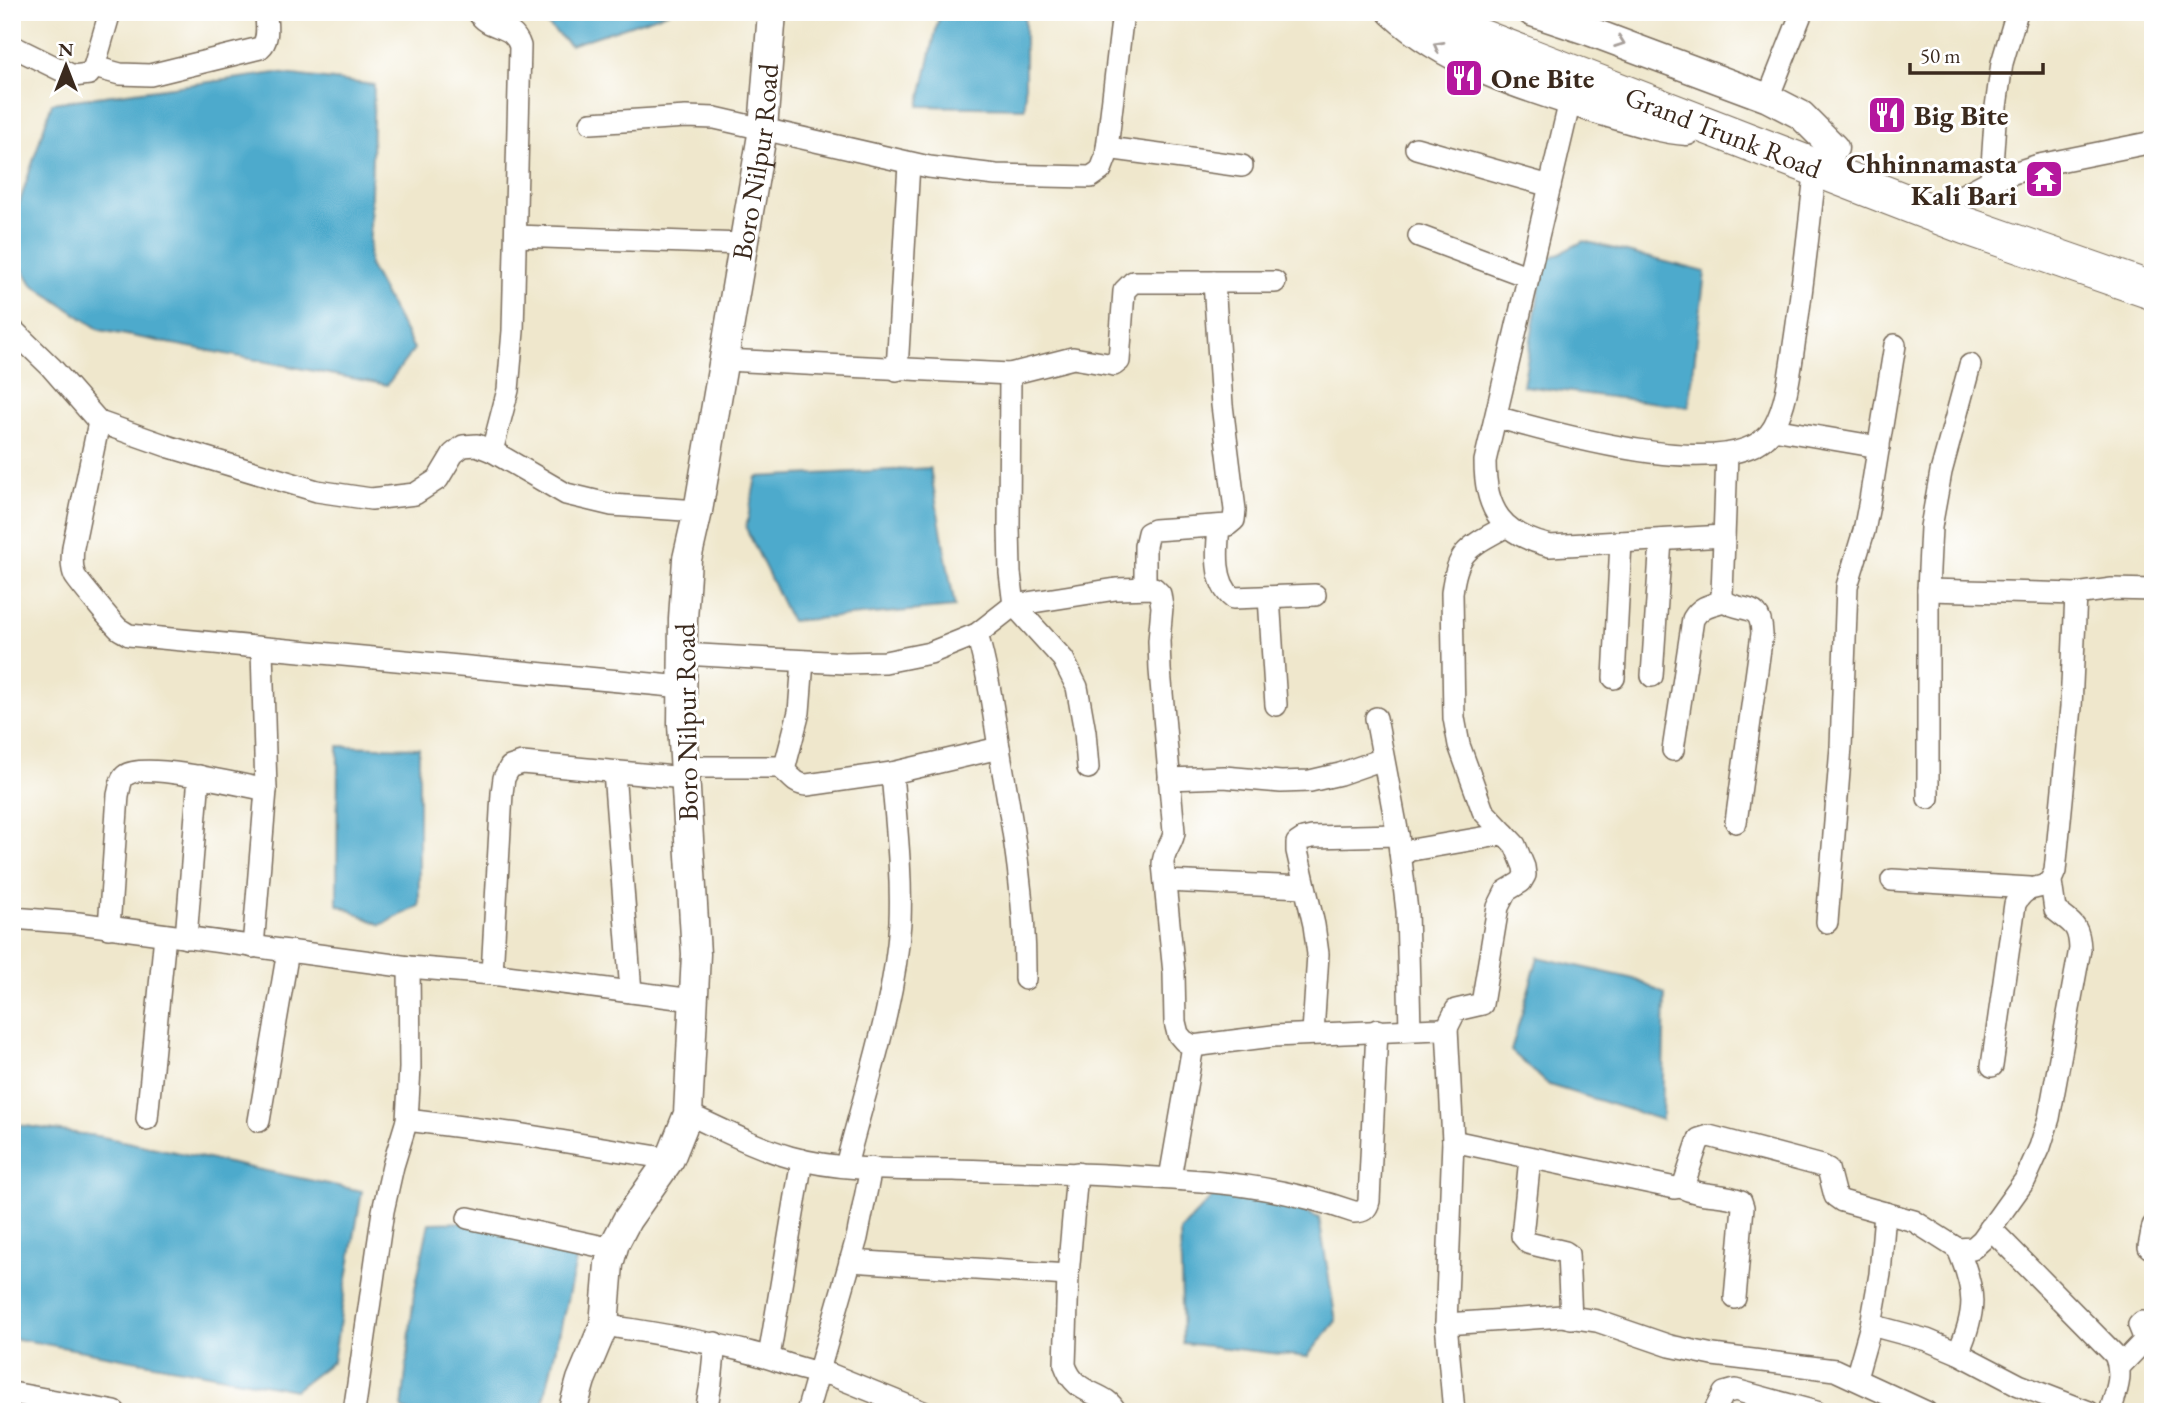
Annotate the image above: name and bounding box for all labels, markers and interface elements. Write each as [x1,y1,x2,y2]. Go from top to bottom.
north arrow [32,32,102,102]
scale bar [1910,32,2042,76]
one-way arrow [1614,34,1626,48]
text: N [58,37,74,62]
one-way arrow [1432,41,1445,54]
text: 50 m [1920,42,1961,69]
restaurant icon: One Bite [1443,57,1485,99]
place label: One Bite [1491,60,1594,96]
street label: Boro Nilpur Road [723,61,786,263]
street label: Grand Trunk Road [1620,78,1828,187]
restaurant icon: Big Bite [1866,94,1908,136]
place label: Big Bite [1914,97,2008,133]
place label: Chhinnamasta Kali Bari [1846,145,2018,213]
temple icon: Chhinnamasta Kali Bari [2023,158,2065,200]
street label: Boro Nilpur Road [666,622,706,821]

